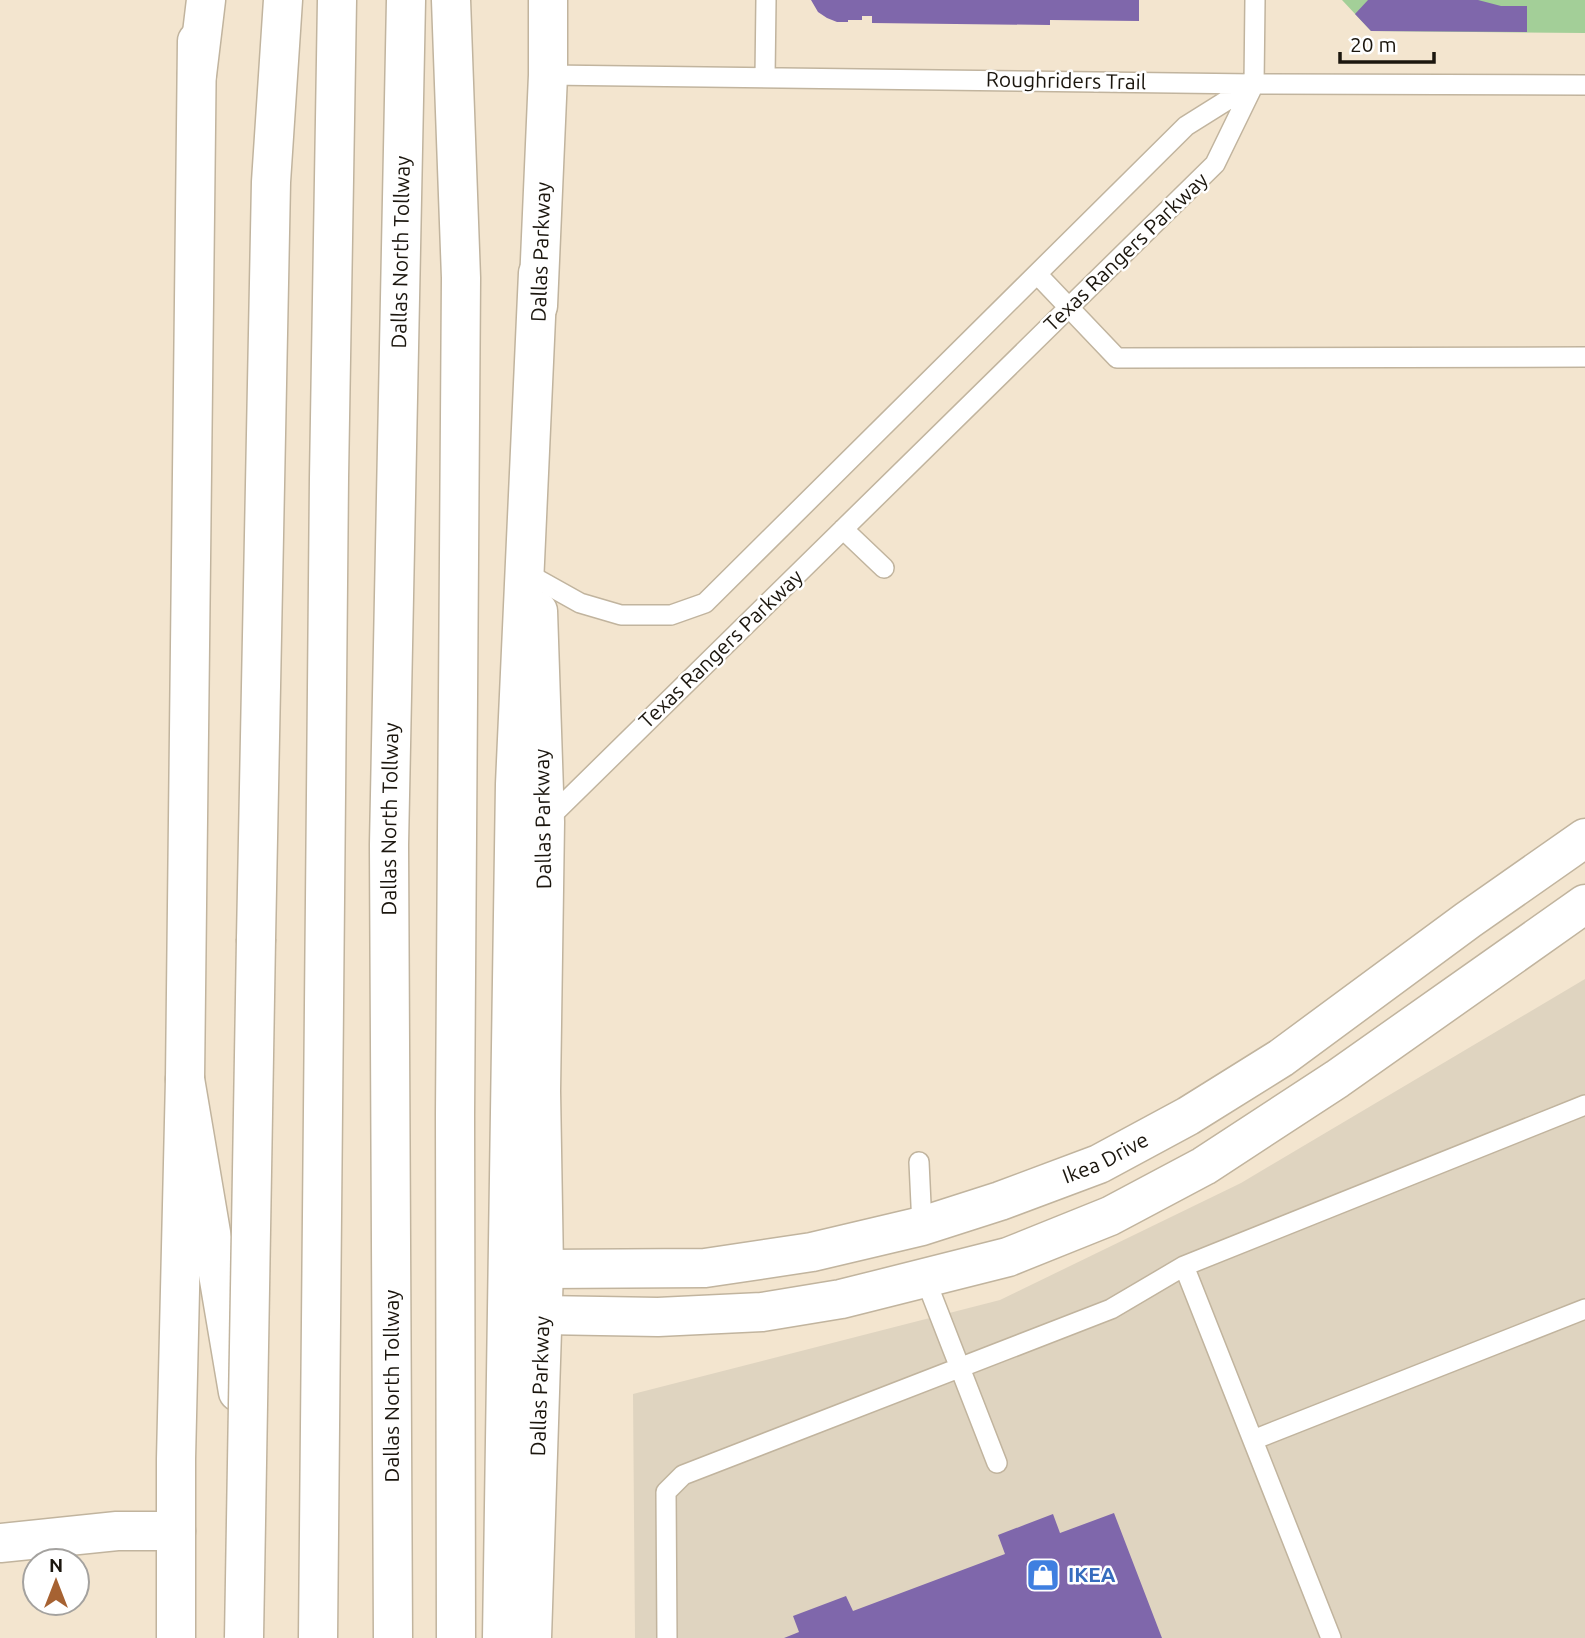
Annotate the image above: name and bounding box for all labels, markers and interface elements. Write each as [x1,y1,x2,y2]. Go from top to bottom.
scale bar [1340,21,1434,65]
text: 20 m [1350,32,1397,56]
street label: Roughriders Trail [986,67,1146,93]
street label: Dallas North Tollway [386,155,414,349]
street label: Texas Rangers Parkway [1039,167,1212,336]
street label: Dallas Parkway [526,181,554,323]
street label: Texas Rangers Parkway [634,564,807,733]
street label: Dallas North Tollway [376,722,402,916]
street label: Dallas Parkway [529,749,555,889]
street label: Ikea Drive [1059,1127,1152,1188]
street label: Dallas North Tollway [379,1290,403,1482]
street label: Dallas Parkway [525,1316,553,1457]
north arrow [21,1547,91,1617]
text: N [49,1554,63,1576]
shop icon: IKEA [1024,1556,1062,1594]
place label: IKEA [1068,1562,1116,1586]

